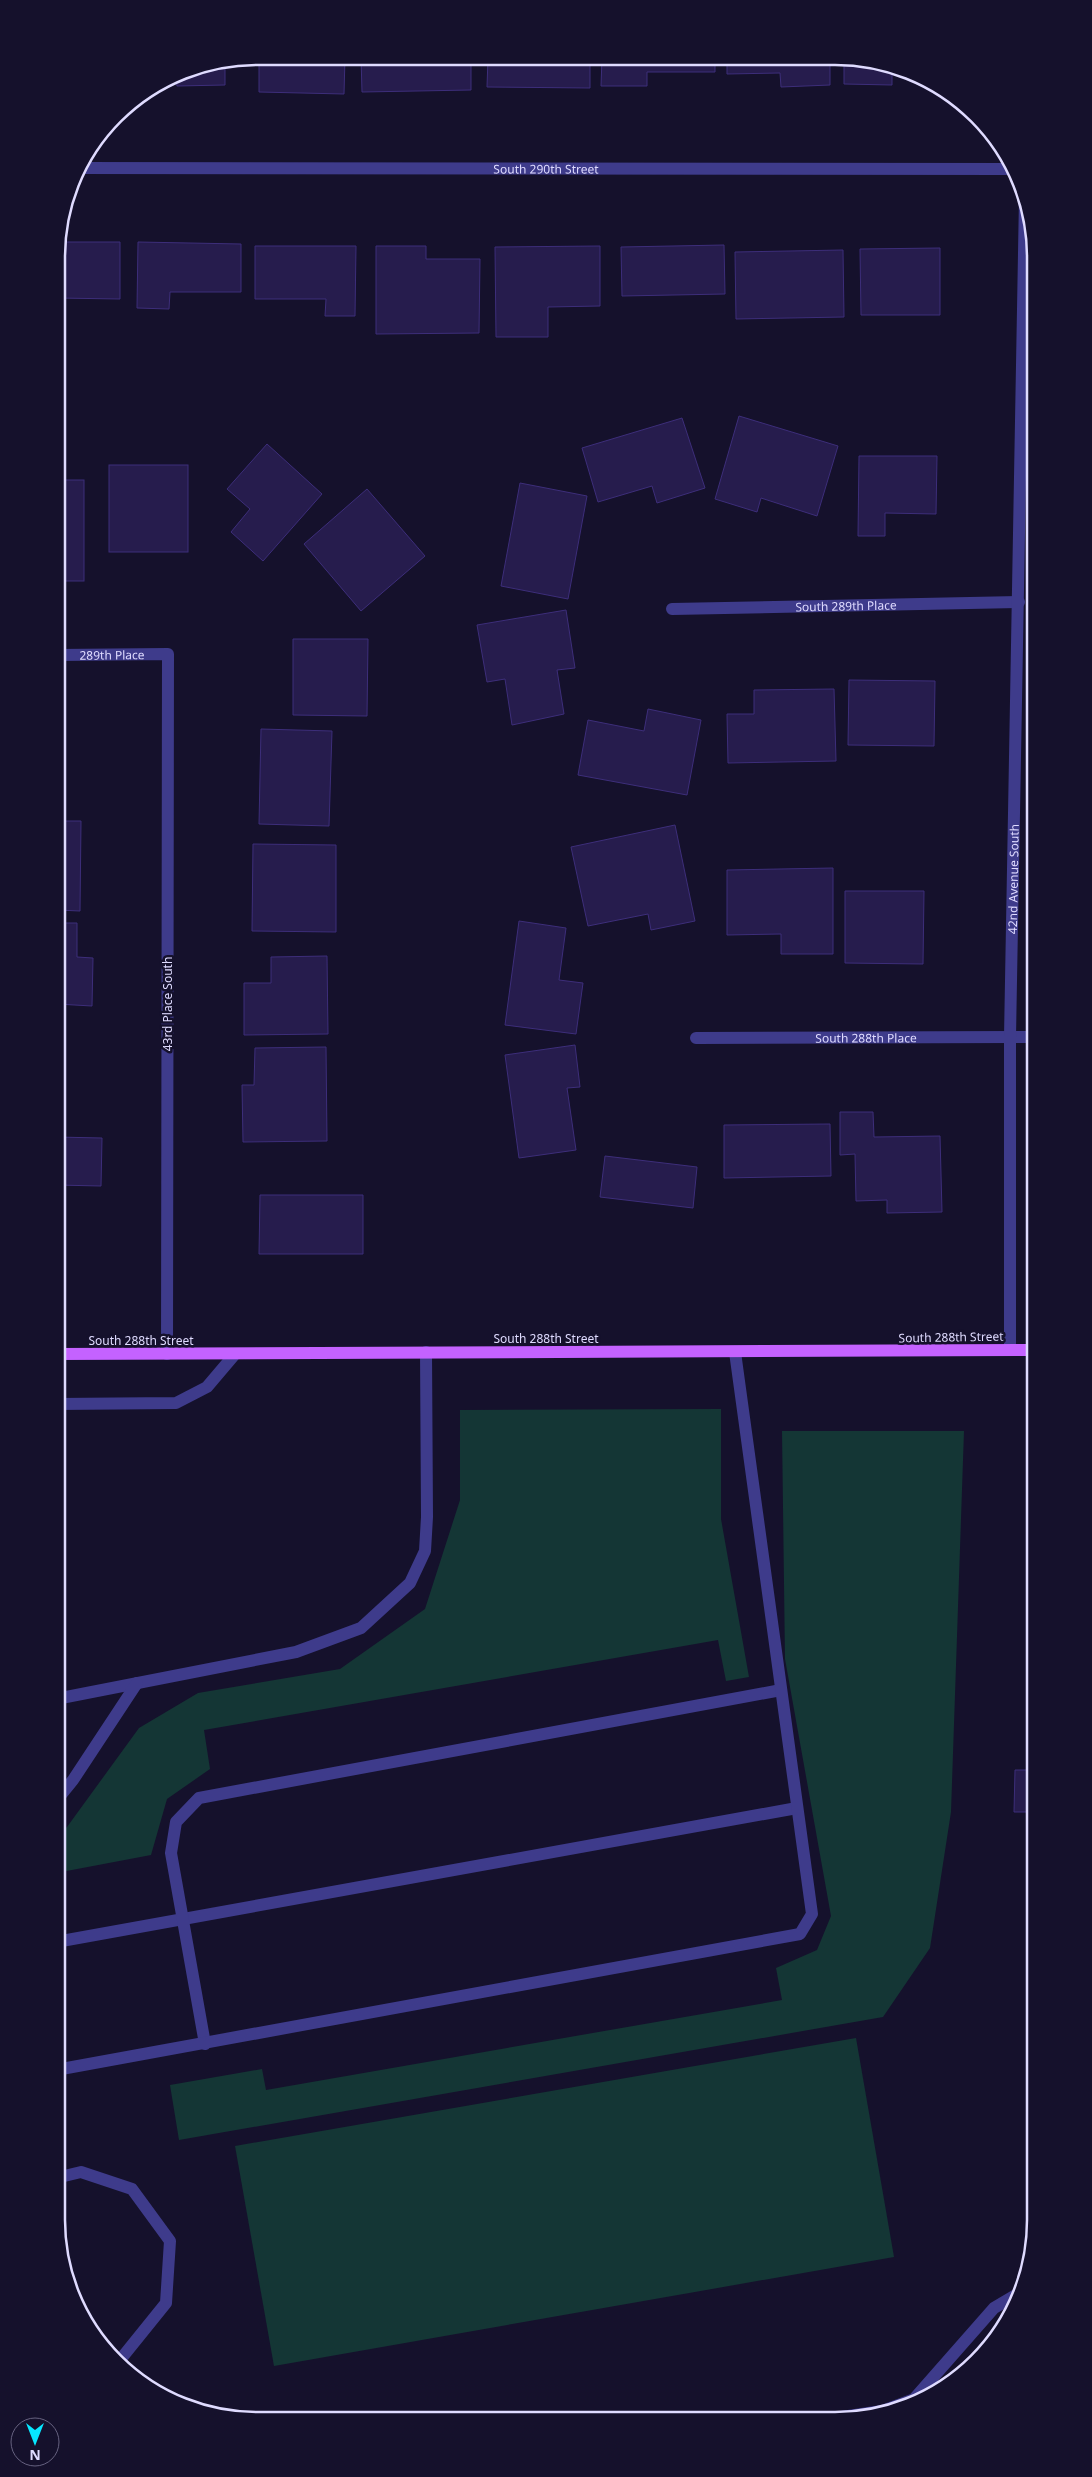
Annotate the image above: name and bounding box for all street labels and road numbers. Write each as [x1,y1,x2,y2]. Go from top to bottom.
street label: South 290th Street [493,160,599,177]
street label: South 289th Place [795,596,897,615]
street label: 289th Place [79,646,145,663]
street label: 42nd Avenue South [1003,824,1022,934]
street label: 43rd Place South [159,957,176,1051]
street label: South 288th Place [815,1029,917,1046]
street label: South 288th Street [898,1328,1004,1346]
street label: South 288th Street [493,1330,599,1347]
street label: South 288th Street [88,1332,194,1349]

